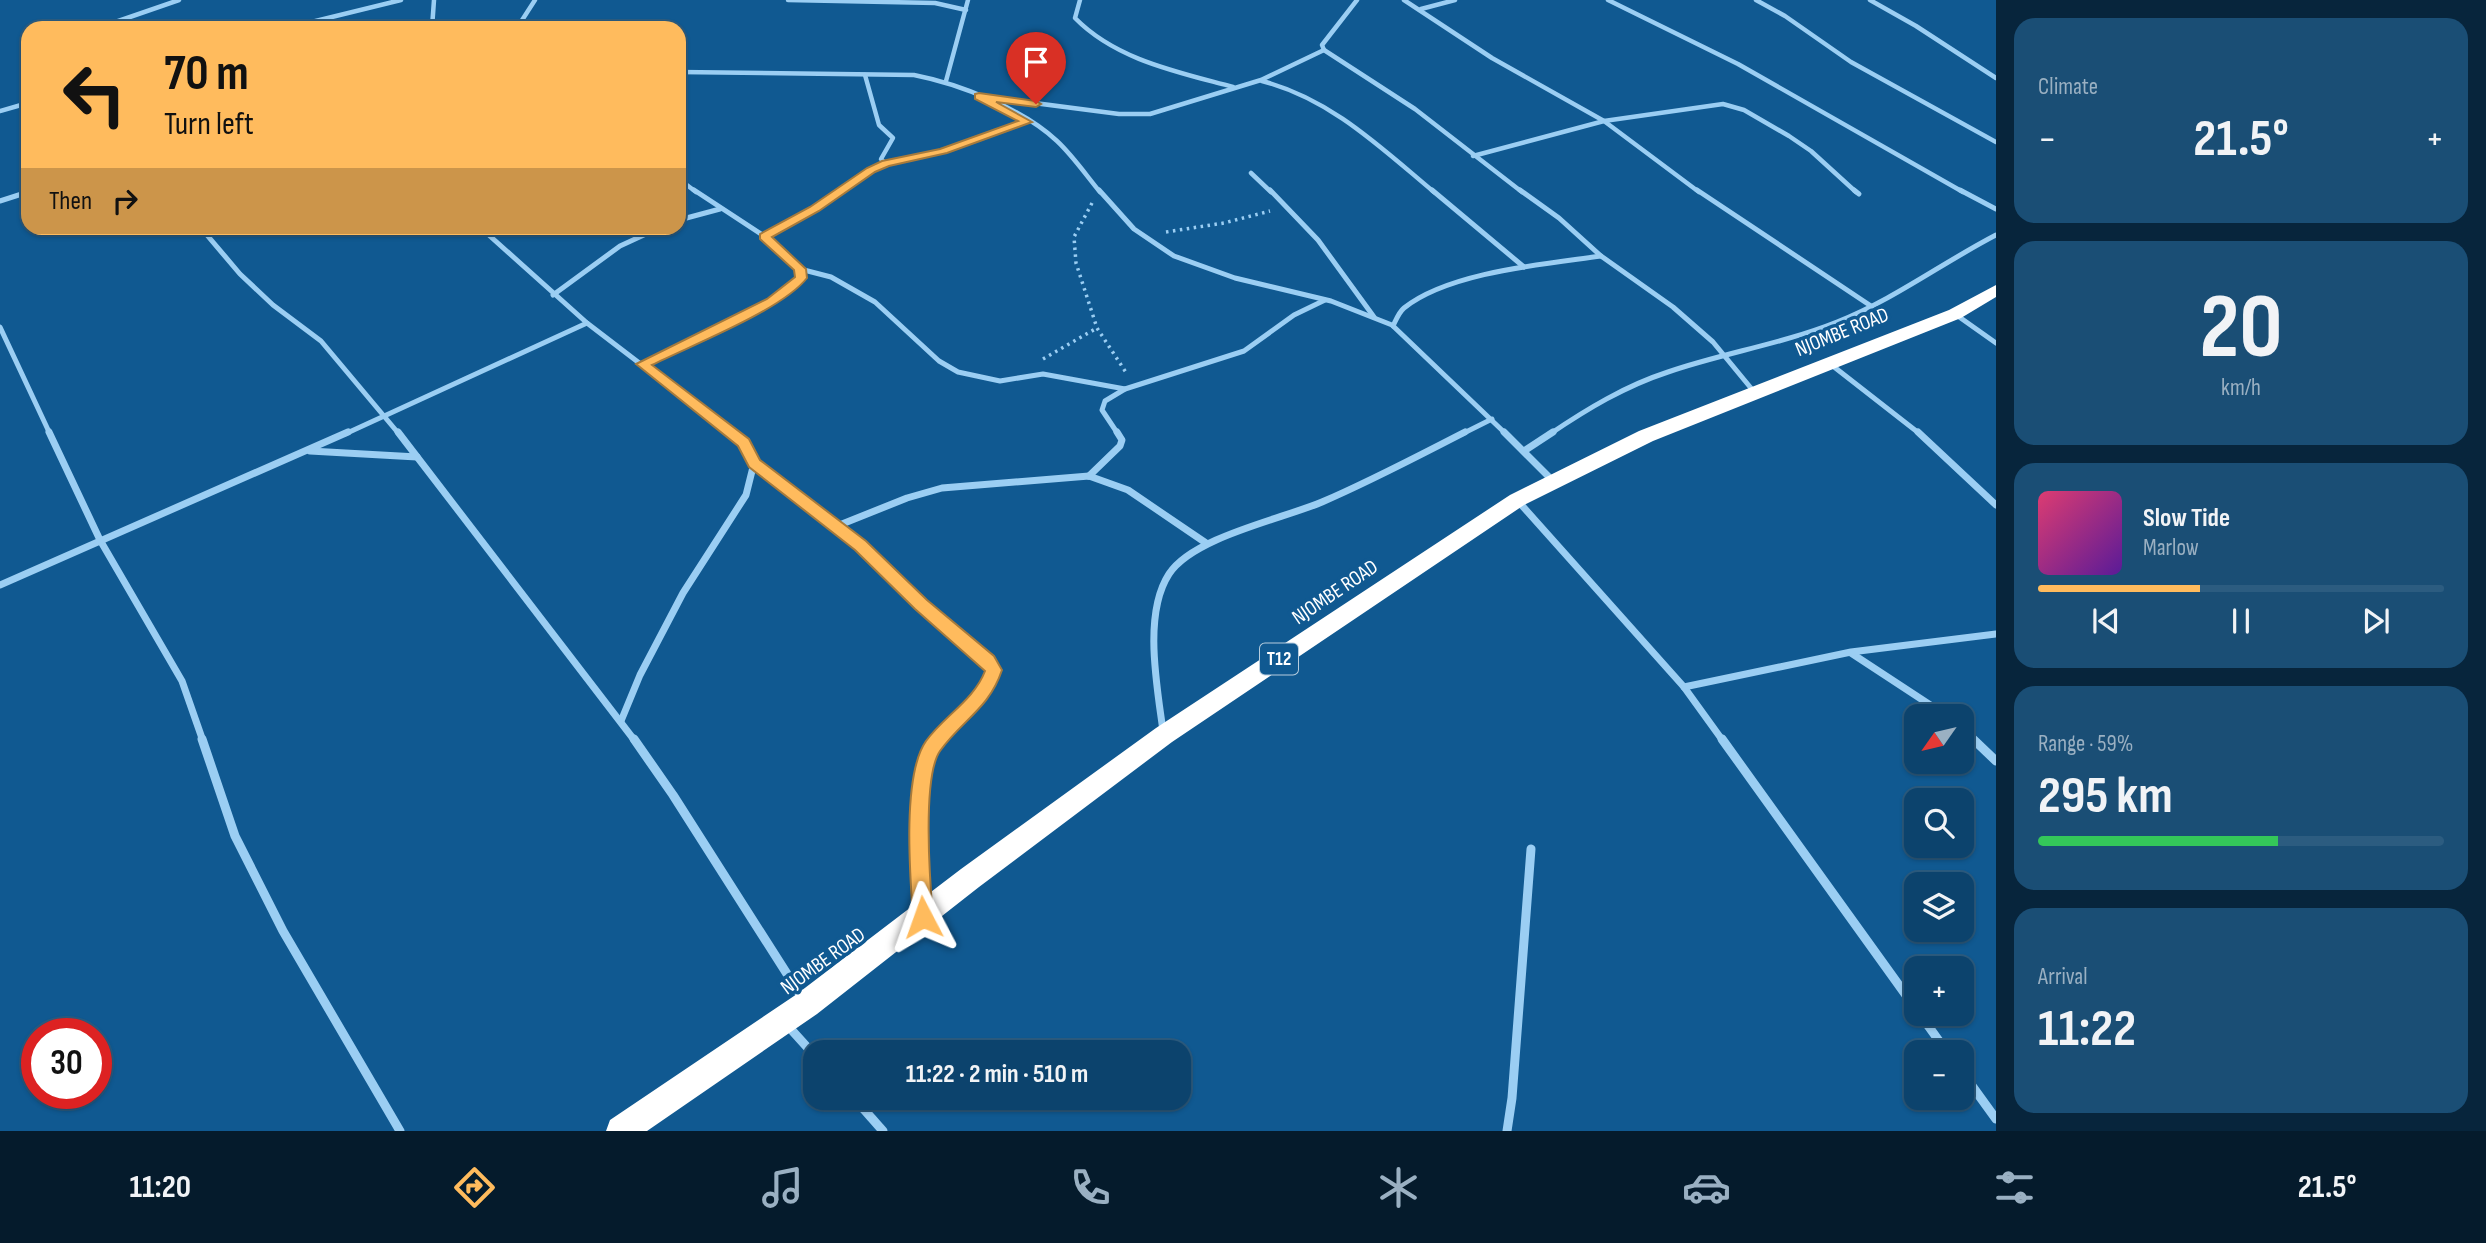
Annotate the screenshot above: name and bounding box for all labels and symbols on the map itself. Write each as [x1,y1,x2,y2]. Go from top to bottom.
pin [1006,32,1066,104]
street label: NJOMBE ROAD [1792,302,1892,362]
street label: NJOMBE ROAD [1287,554,1383,630]
road number: T12 [1260,644,1298,674]
north arrow [1904,704,1974,774]
position arrow [886,880,960,954]
street label: NJOMBE ROAD [776,922,870,1000]
speed limit sign: 30 [21,1018,112,1109]

